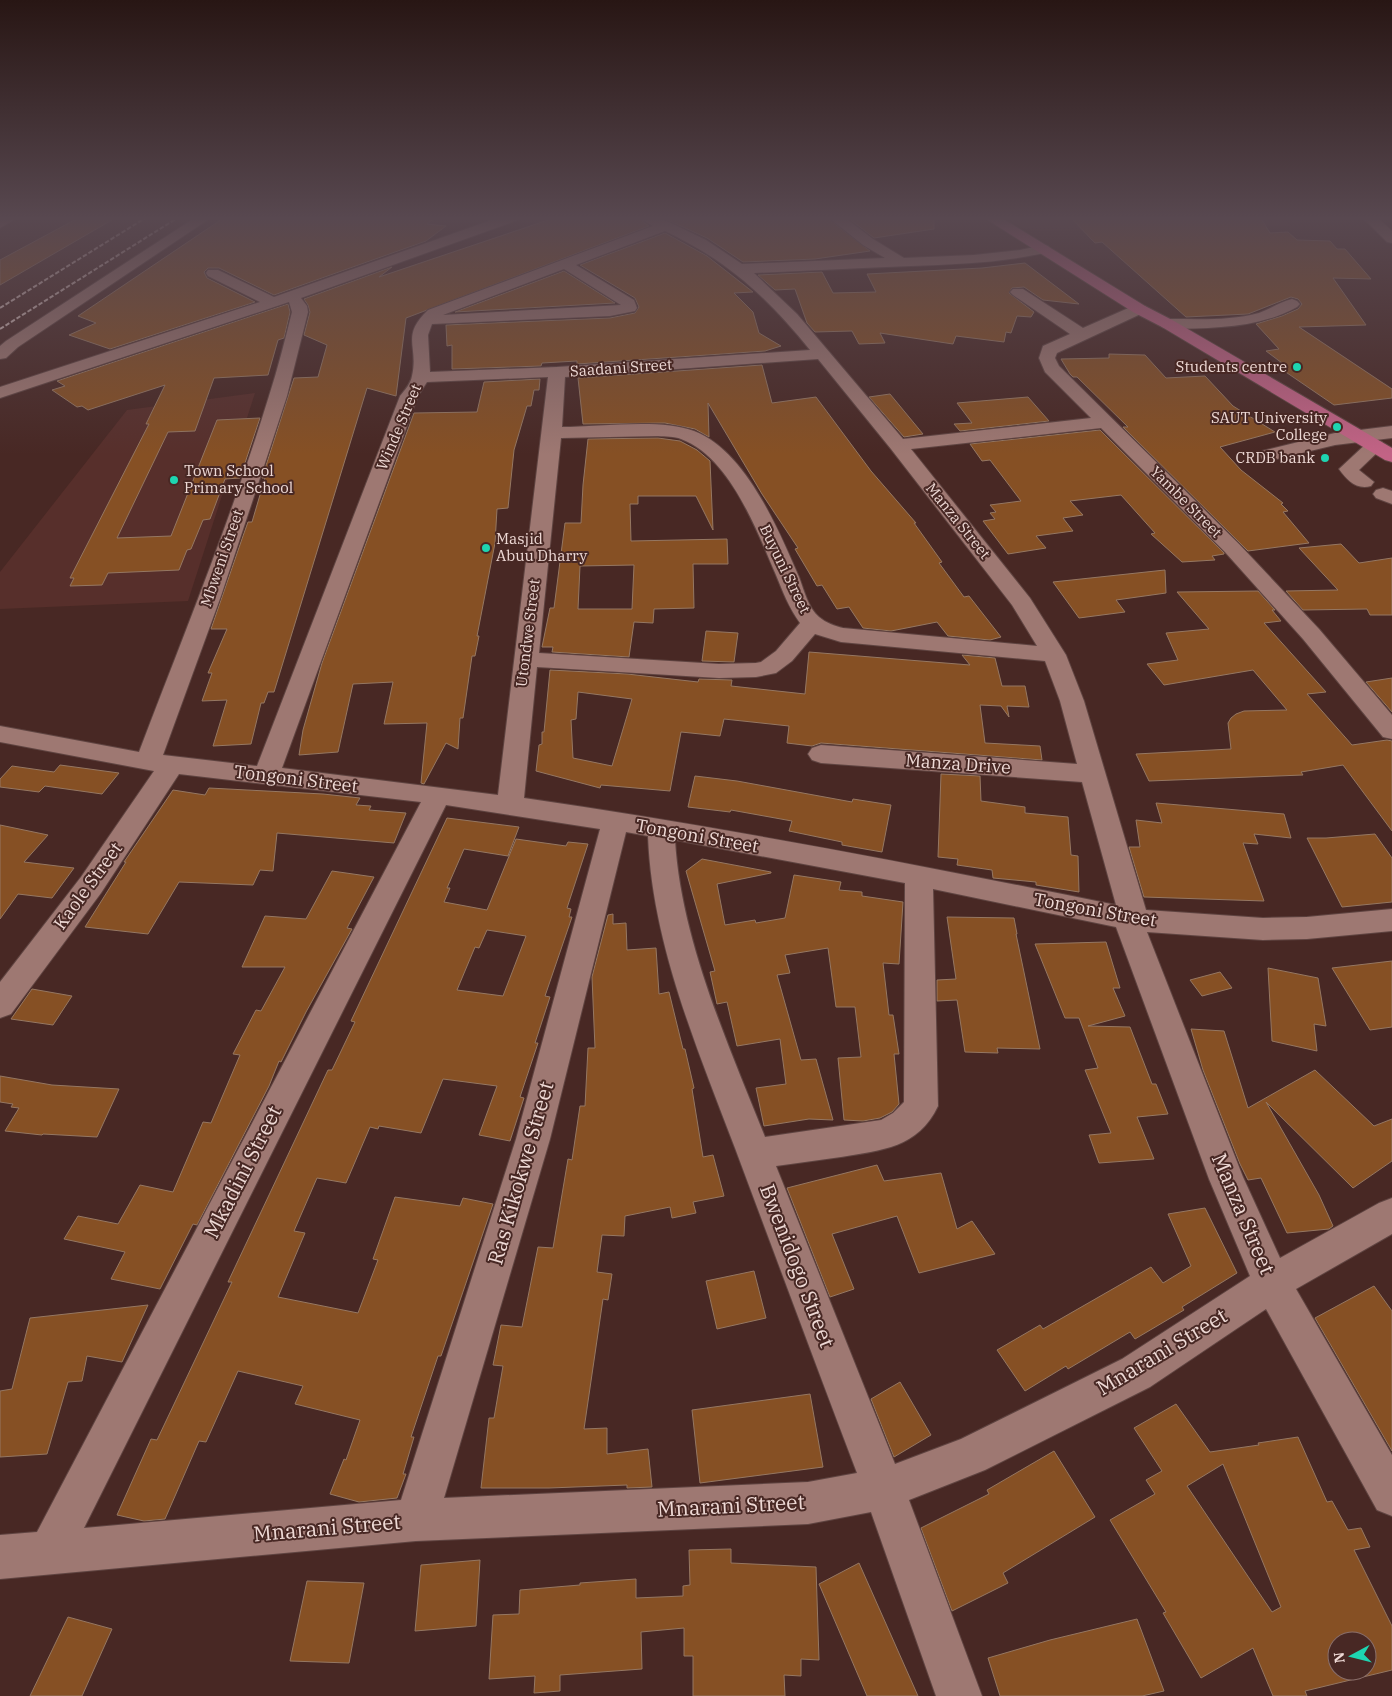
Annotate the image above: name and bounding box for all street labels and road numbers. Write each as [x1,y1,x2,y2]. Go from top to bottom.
street label: Saadani Street [569,354,673,381]
street label: Winde Street [372,381,425,473]
street label: Yambe Street [1146,462,1226,542]
street label: Manza Street [922,479,995,563]
street label: Mbweni Street [196,507,247,609]
street label: Buyuni Street [756,521,815,616]
street label: Utondwe Street [511,578,544,688]
street label: Manza Drive [905,748,1012,779]
street label: Tongoni Street [233,760,359,797]
street label: Tongoni Street [634,813,760,858]
street label: Kaole Street [48,838,127,934]
street label: Tongoni Street [1032,887,1158,932]
street label: Ras Kikokwe Street [480,1078,560,1268]
street label: Mkadini Street [197,1100,288,1243]
street label: Manza Street [1206,1149,1282,1279]
street label: Bwenidogo Street [754,1180,842,1351]
street label: Mnarani Street [1091,1301,1232,1401]
street label: Mnarani Street [656,1487,806,1523]
street label: Mnarani Street [252,1507,402,1547]

